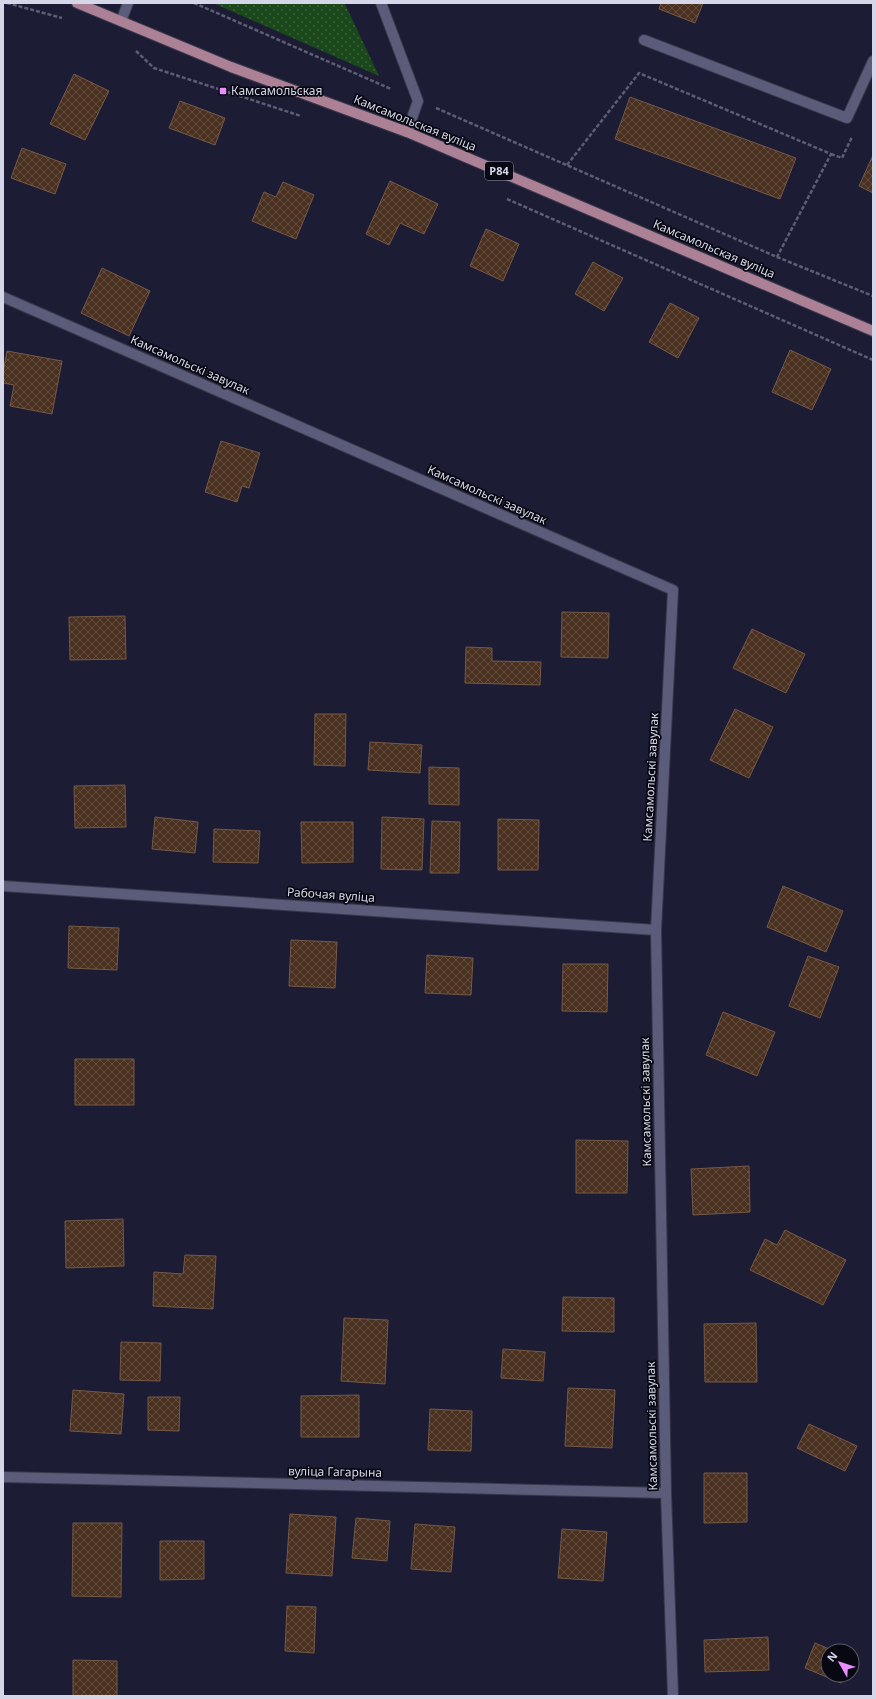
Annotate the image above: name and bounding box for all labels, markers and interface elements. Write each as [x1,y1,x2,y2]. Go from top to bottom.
place label: Камсамольская [231,82,322,99]
marker: Камсамольская [218,86,228,96]
street label: Камсамольская вуліца [351,90,479,155]
road number: Р84 [485,162,513,180]
street label: Камсамольская вуліца [651,215,778,282]
street label: Камсамольскі завулак [128,331,253,399]
street label: Камсамольскі завулак [425,461,550,529]
street label: Камсамольскі завулак [639,711,662,842]
street label: Рабочая вуліца [287,883,375,906]
street label: Камсамольскі завулак [636,1037,655,1167]
street label: Камсамольскі завулак [642,1361,661,1491]
street label: вуліца Гагарына [288,1462,382,1481]
north arrow [820,1643,860,1683]
text: N [823,1648,840,1665]

